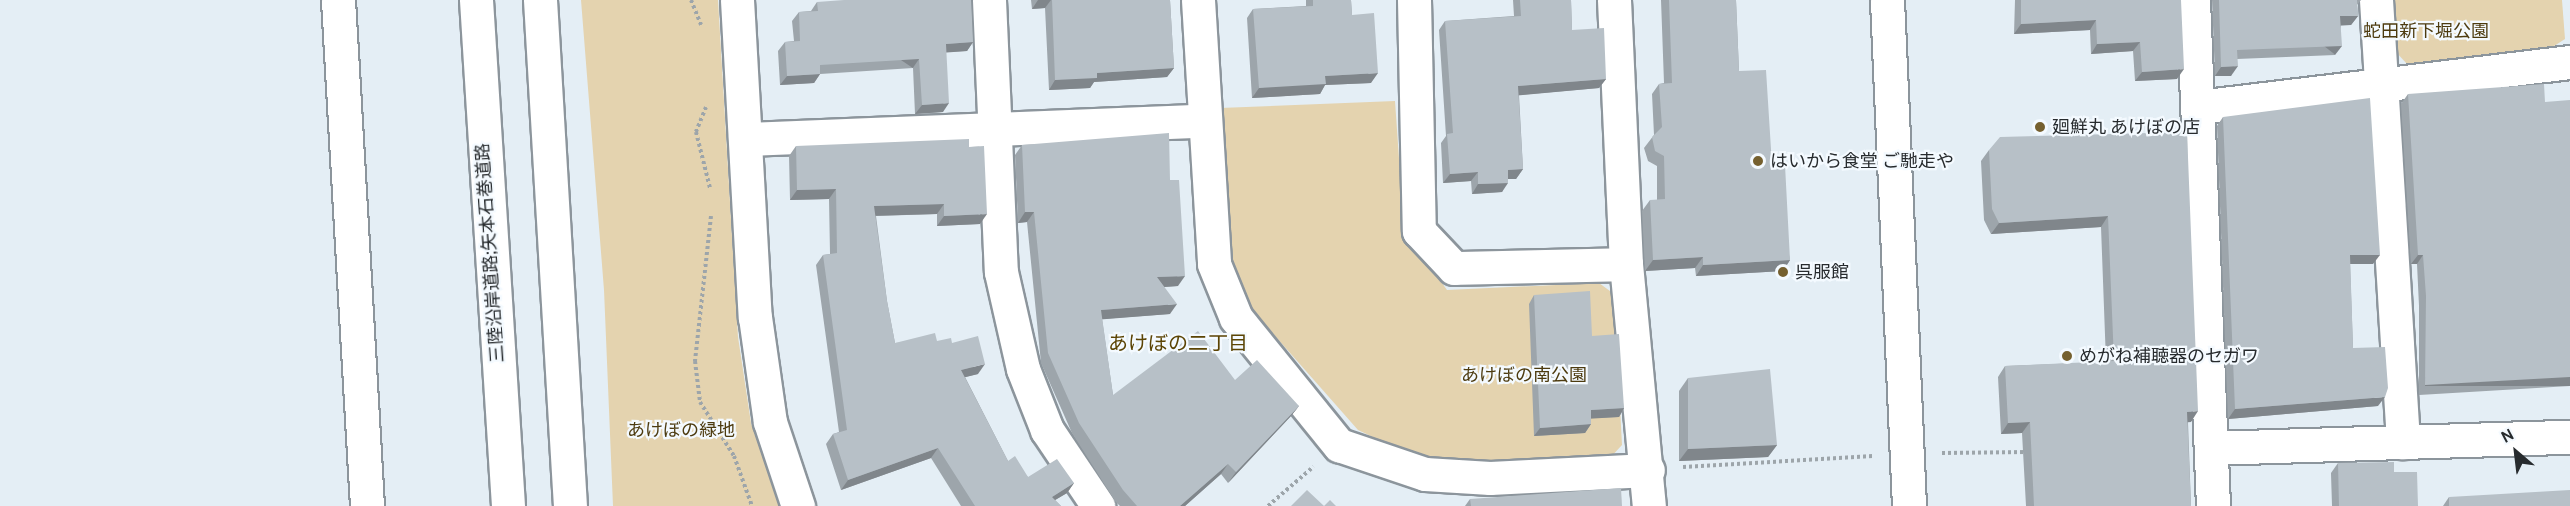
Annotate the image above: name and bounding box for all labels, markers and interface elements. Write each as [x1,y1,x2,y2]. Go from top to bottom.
park label: 蛇田新下堀公園 [2363,20,2489,42]
place label: 廻鮮丸 あけぼの店 [2052,116,2200,138]
marker: 廻鮮丸 あけぼの店 [2033,120,2047,134]
street label: 三陸沿岸道路;矢本石巻道路 [472,143,508,363]
place label: はいから食堂 ご馳走や [1770,150,1954,172]
marker: はいから食堂 ご馳走や [1751,154,1765,168]
place label: 呉服館 [1795,261,1849,283]
marker: 呉服館 [1776,265,1790,279]
district label: あけぼの二丁目 [1108,331,1248,355]
place label: めがね補聴器のセガワ [2079,345,2259,367]
marker: めがね補聴器のセガワ [2060,349,2074,363]
park label: あけぼの南公園 [1461,364,1587,386]
park label: あけぼの緑地 [627,419,735,441]
north arrow [2486,422,2546,482]
text: N [2498,425,2517,447]

